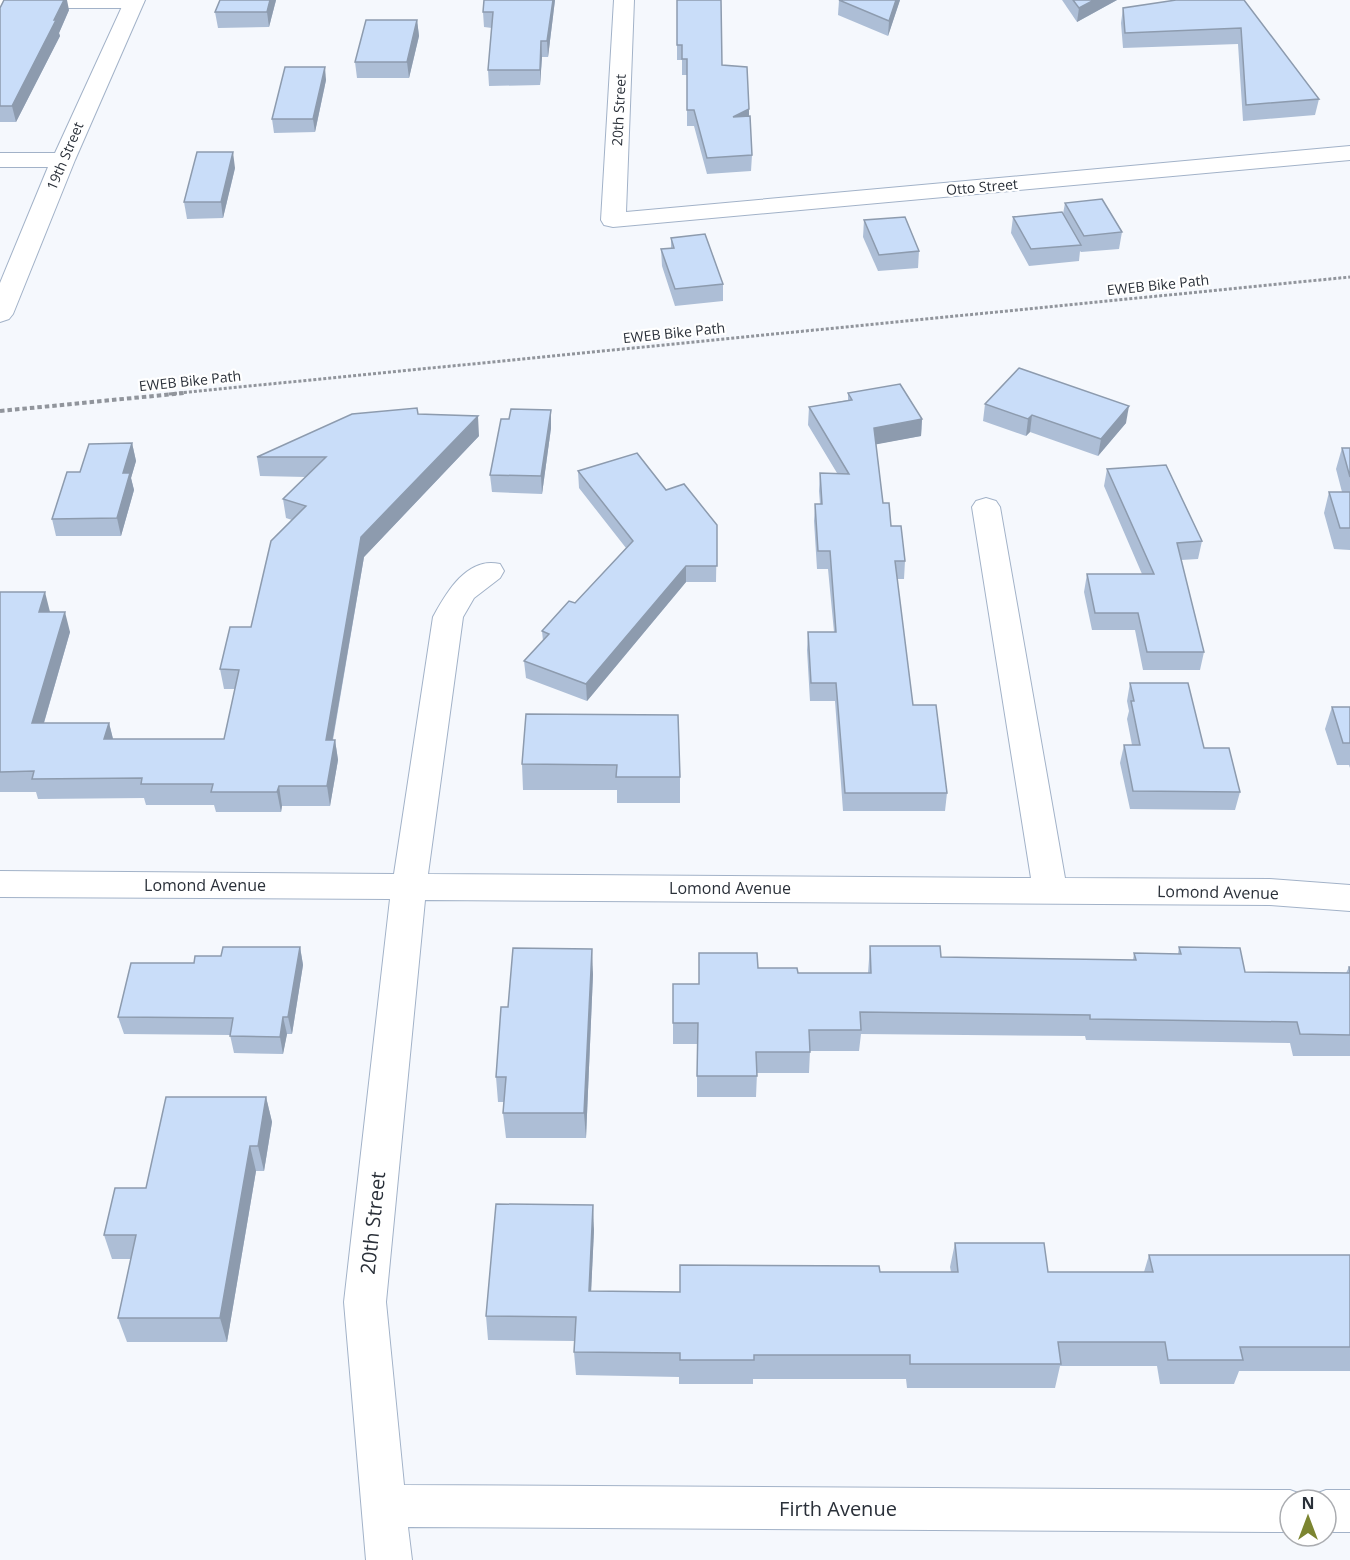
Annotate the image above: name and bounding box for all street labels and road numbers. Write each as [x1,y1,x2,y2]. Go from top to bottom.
street label: 20th Street [607,73,630,147]
street label: 19th Street [42,119,87,193]
street label: Otto Street [945,174,1019,199]
street label: EWEB Bike Path [1106,270,1210,299]
street label: EWEB Bike Path [622,318,726,347]
street label: EWEB Bike Path [138,366,242,395]
street label: Lomond Avenue [144,874,266,896]
street label: Lomond Avenue [669,877,791,899]
street label: Lomond Avenue [1157,880,1279,904]
street label: 20th Street [354,1170,391,1276]
street label: Firth Avenue [779,1495,897,1522]

